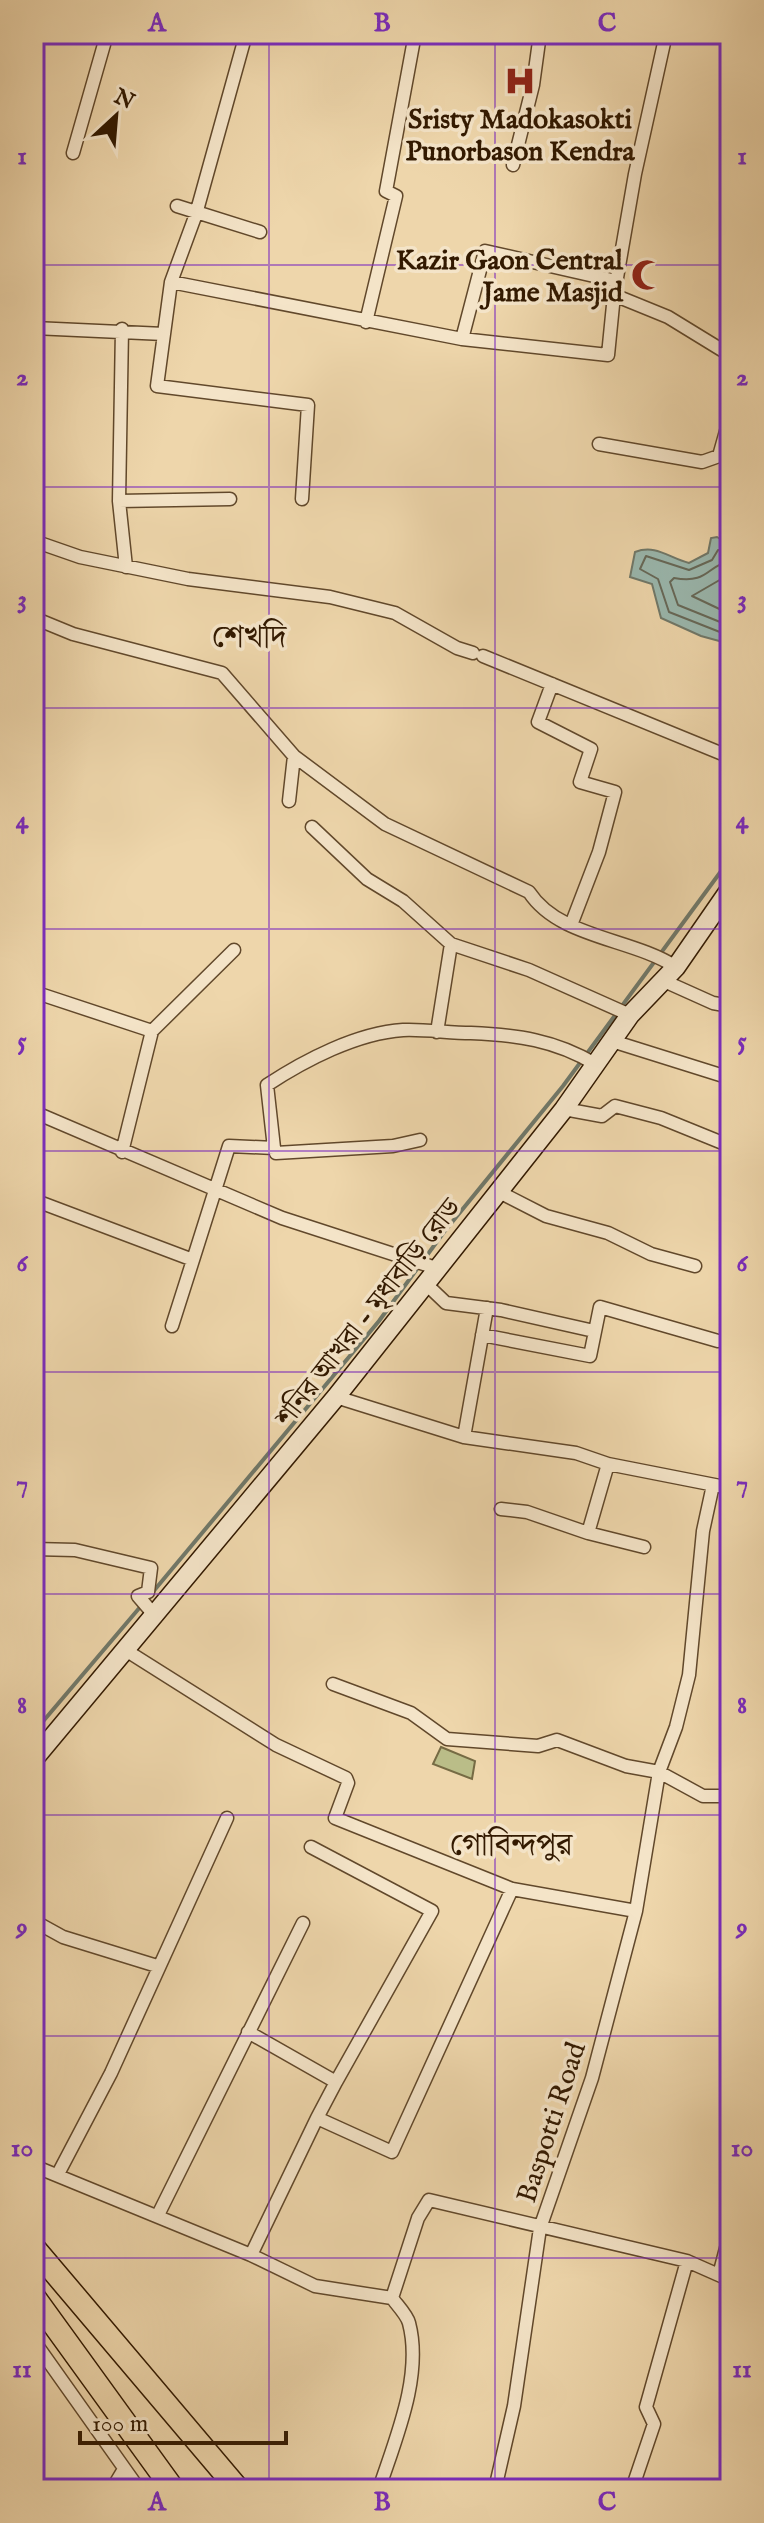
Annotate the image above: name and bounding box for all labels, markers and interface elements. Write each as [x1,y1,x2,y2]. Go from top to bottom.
text: A [147,7,167,40]
text: B [373,7,391,40]
text: C [598,7,617,40]
hospital icon: Sristy Madokasokti Punorbason Kendra [503,64,537,98]
north arrow [76,76,156,156]
text: N [108,83,139,117]
place label: Sristy Madokasokti Punorbason Kendra [405,103,635,170]
text: 1 [17,140,27,173]
text: 1 [737,140,747,173]
place label: Kazir Gaon Central Jame Masjid [396,244,624,311]
mosque icon: Kazir Gaon Central Jame Masjid [630,258,664,292]
text: 2 [16,361,28,394]
text: 2 [736,361,748,394]
text: 3 [17,583,27,616]
text: 3 [737,583,747,616]
district label: শেখদি [212,618,288,659]
text: 4 [16,804,30,837]
text: 4 [736,804,750,837]
text: 5 [17,1025,27,1058]
text: 5 [737,1025,747,1058]
street label: শনির আখরা - মৃধাবাড়ি রোড [267,1190,470,1436]
text: 6 [17,1247,29,1280]
text: 6 [737,1247,749,1280]
text: 7 [16,1468,28,1501]
text: 7 [736,1468,748,1501]
text: 8 [17,1689,27,1722]
text: 8 [737,1689,747,1722]
district label: গোবিন্দপুর [450,1826,574,1867]
text: 9 [15,1911,28,1944]
text: 9 [735,1911,748,1944]
street label: Baspotti Road [510,2038,595,2208]
text: 10 [11,2132,33,2165]
text: 10 [731,2132,753,2165]
text: 11 [12,2353,32,2386]
text: 11 [732,2353,752,2386]
scale bar [80,2395,286,2445]
text: 100 m [92,2409,148,2440]
text: A [147,2486,167,2519]
text: B [373,2486,391,2519]
text: C [598,2486,617,2519]

